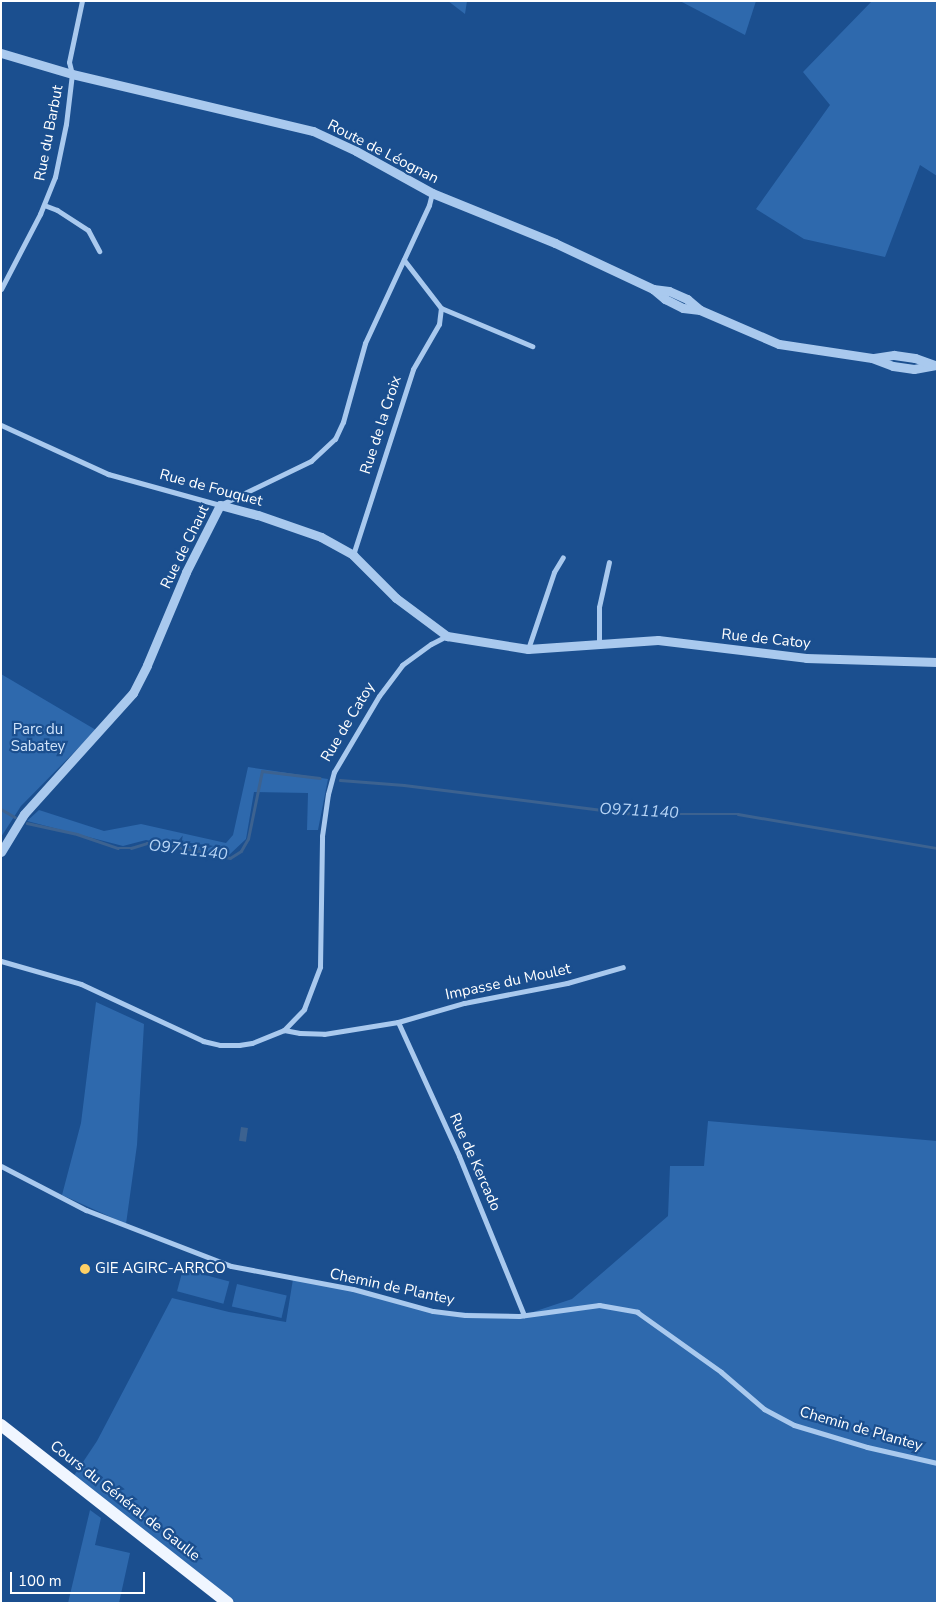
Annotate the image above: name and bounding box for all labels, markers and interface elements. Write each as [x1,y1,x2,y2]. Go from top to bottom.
street label: Rue du Barbut [31,84,67,182]
street label: Route de Léognan [324,116,442,188]
street label: Rue de la Croix [357,374,405,476]
street label: Rue de Fouquet [158,466,264,510]
street label: Rue de Chaut [157,502,213,592]
street label: Rue de Catoy [720,625,812,653]
street label: Rue de Catoy [317,679,379,765]
park label: Parc du Sabatey [11,720,65,755]
water label: O9711140 [599,799,679,823]
water label: O9711140 [147,836,229,864]
street label: Impasse du Moulet [444,960,572,1004]
street label: Rue de Kercado [445,1110,505,1214]
place label: GIE AGIRC-ARRCO [95,1260,226,1278]
marker: GIE AGIRC-ARRCO [79,1263,91,1275]
street label: Chemin de Plantey [328,1265,456,1309]
street label: Chemin de Plantey [797,1403,925,1455]
street label: Cours du Général de Gaulle [46,1437,204,1565]
scale bar [12,1562,148,1594]
text: 100 m [18,1571,62,1591]

